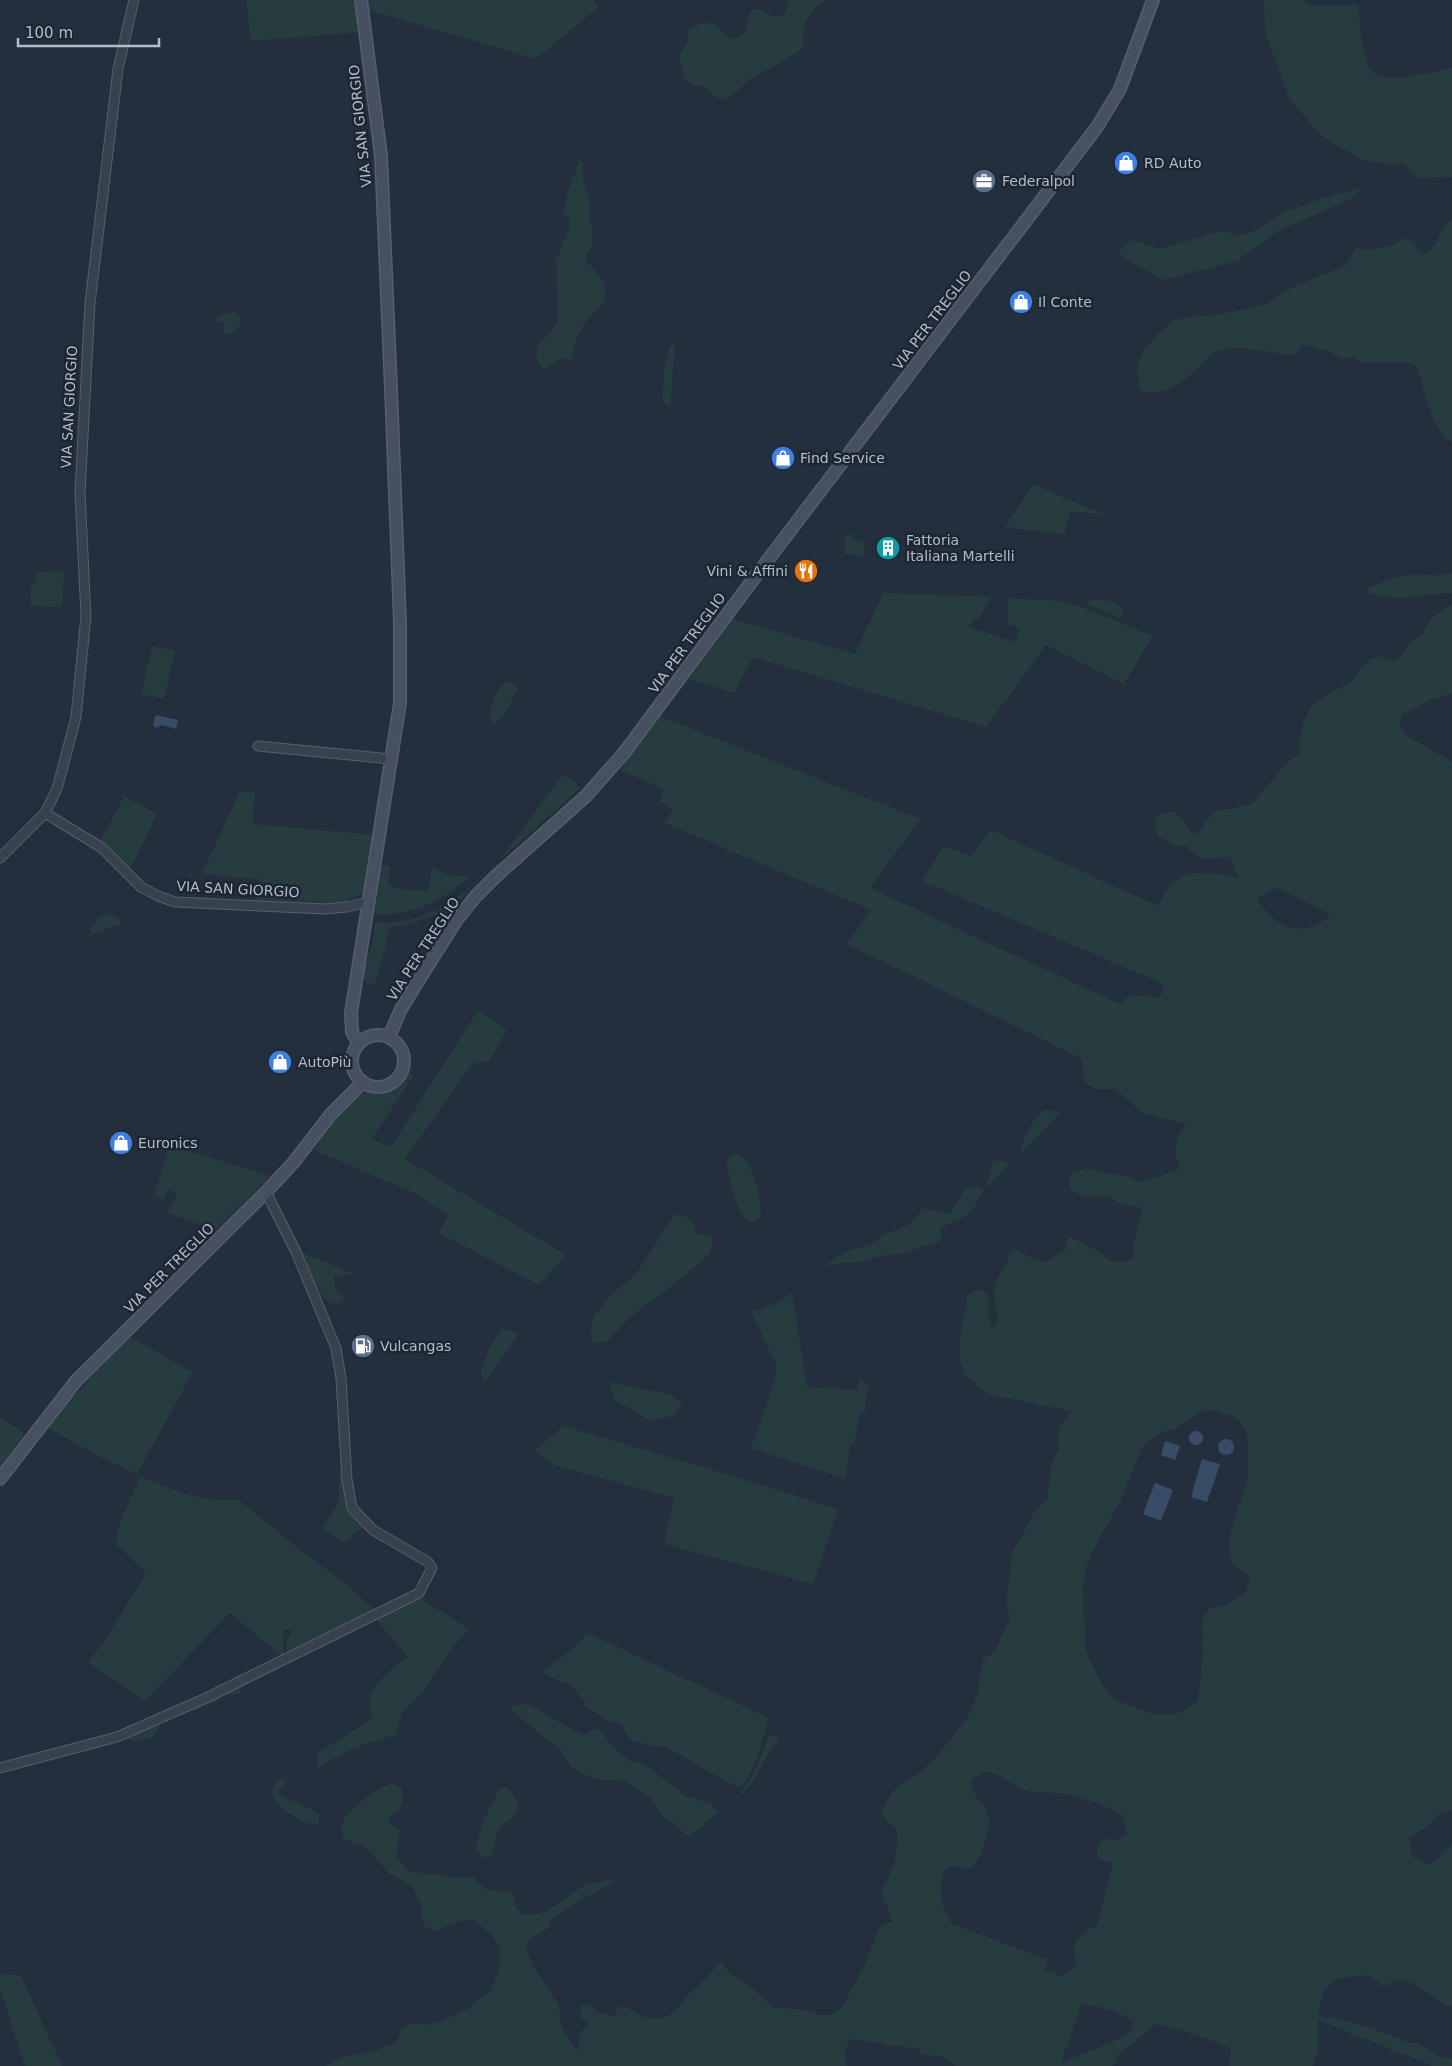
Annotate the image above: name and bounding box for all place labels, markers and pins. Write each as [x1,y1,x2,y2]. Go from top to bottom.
shop icon: RD Auto [1113,150,1139,176]
place label: RD Auto [1144,155,1201,171]
office icon: Federalpol [971,168,997,194]
place label: Federalpol [1002,173,1075,189]
shop icon: Il Conte [1008,289,1034,315]
place label: Il Conte [1038,294,1092,310]
shop icon: Find Service [770,445,796,471]
place label: Find Service [800,450,885,466]
place label: Fattoria Italiana Martelli [906,532,1015,564]
building icon: Fattoria Italiana Martelli [875,535,901,561]
restaurant icon: Vini & Affini [793,558,819,584]
place label: Vini & Affini [706,563,788,579]
shop icon: AutoPiù [267,1049,293,1075]
place label: AutoPiù [298,1054,351,1070]
shop icon: Euronics [108,1130,134,1156]
place label: Euronics [138,1135,198,1151]
fuel station icon: Vulcangas [350,1333,376,1359]
place label: Vulcangas [380,1338,451,1354]

